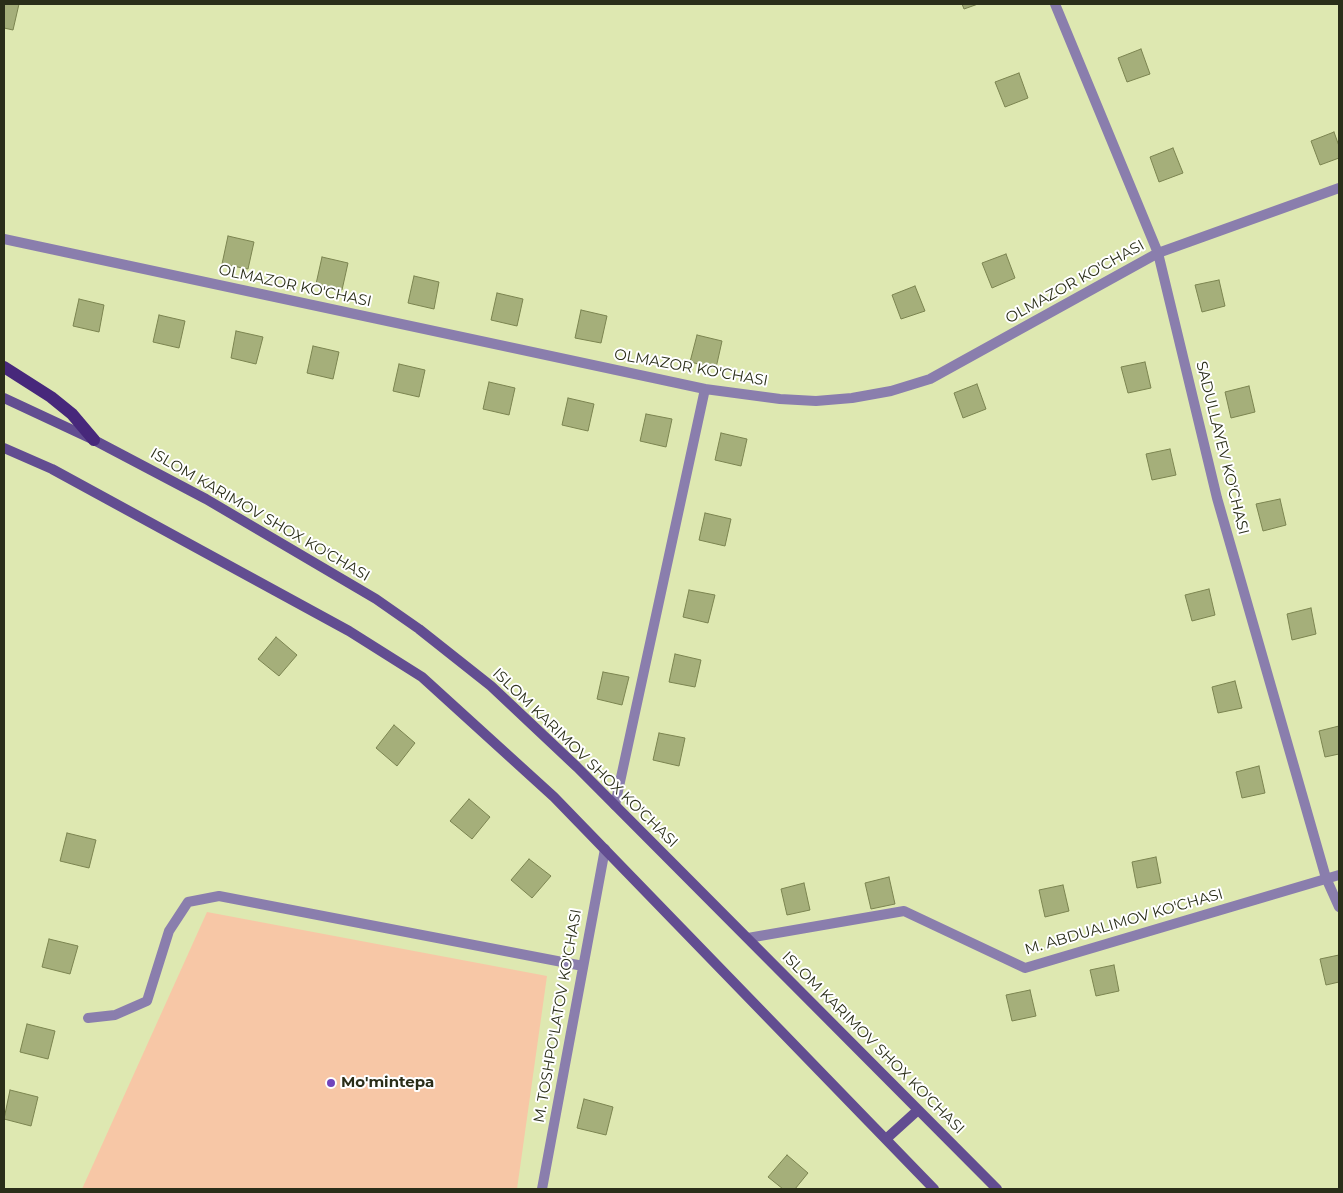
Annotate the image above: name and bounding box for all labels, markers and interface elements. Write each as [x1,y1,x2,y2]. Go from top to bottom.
street label: OLMAZOR KO'CHASI [1002,236,1148,328]
street label: OLMAZOR KO'CHASI [217,261,373,311]
street label: OLMAZOR KO'CHASI [613,346,769,390]
street label: SADULLAYEV KO'CHASI [1192,359,1252,537]
street label: ISLOM KARIMOV SHOX KO'CHASI [147,445,373,585]
street label: ISLOM KARIMOV SHOX KO'CHASI [489,665,681,851]
street label: M. ABDUALIMOV KO'CHASI [1023,885,1225,959]
street label: M. TOSHPO'LATOV KO'CHASI [530,908,586,1124]
street label: ISLOM KARIMOV SHOX KO'CHASI [778,948,968,1138]
place label: Mo'mintepa [341,1074,434,1092]
marker: Mo'mintepa [325,1077,337,1089]

